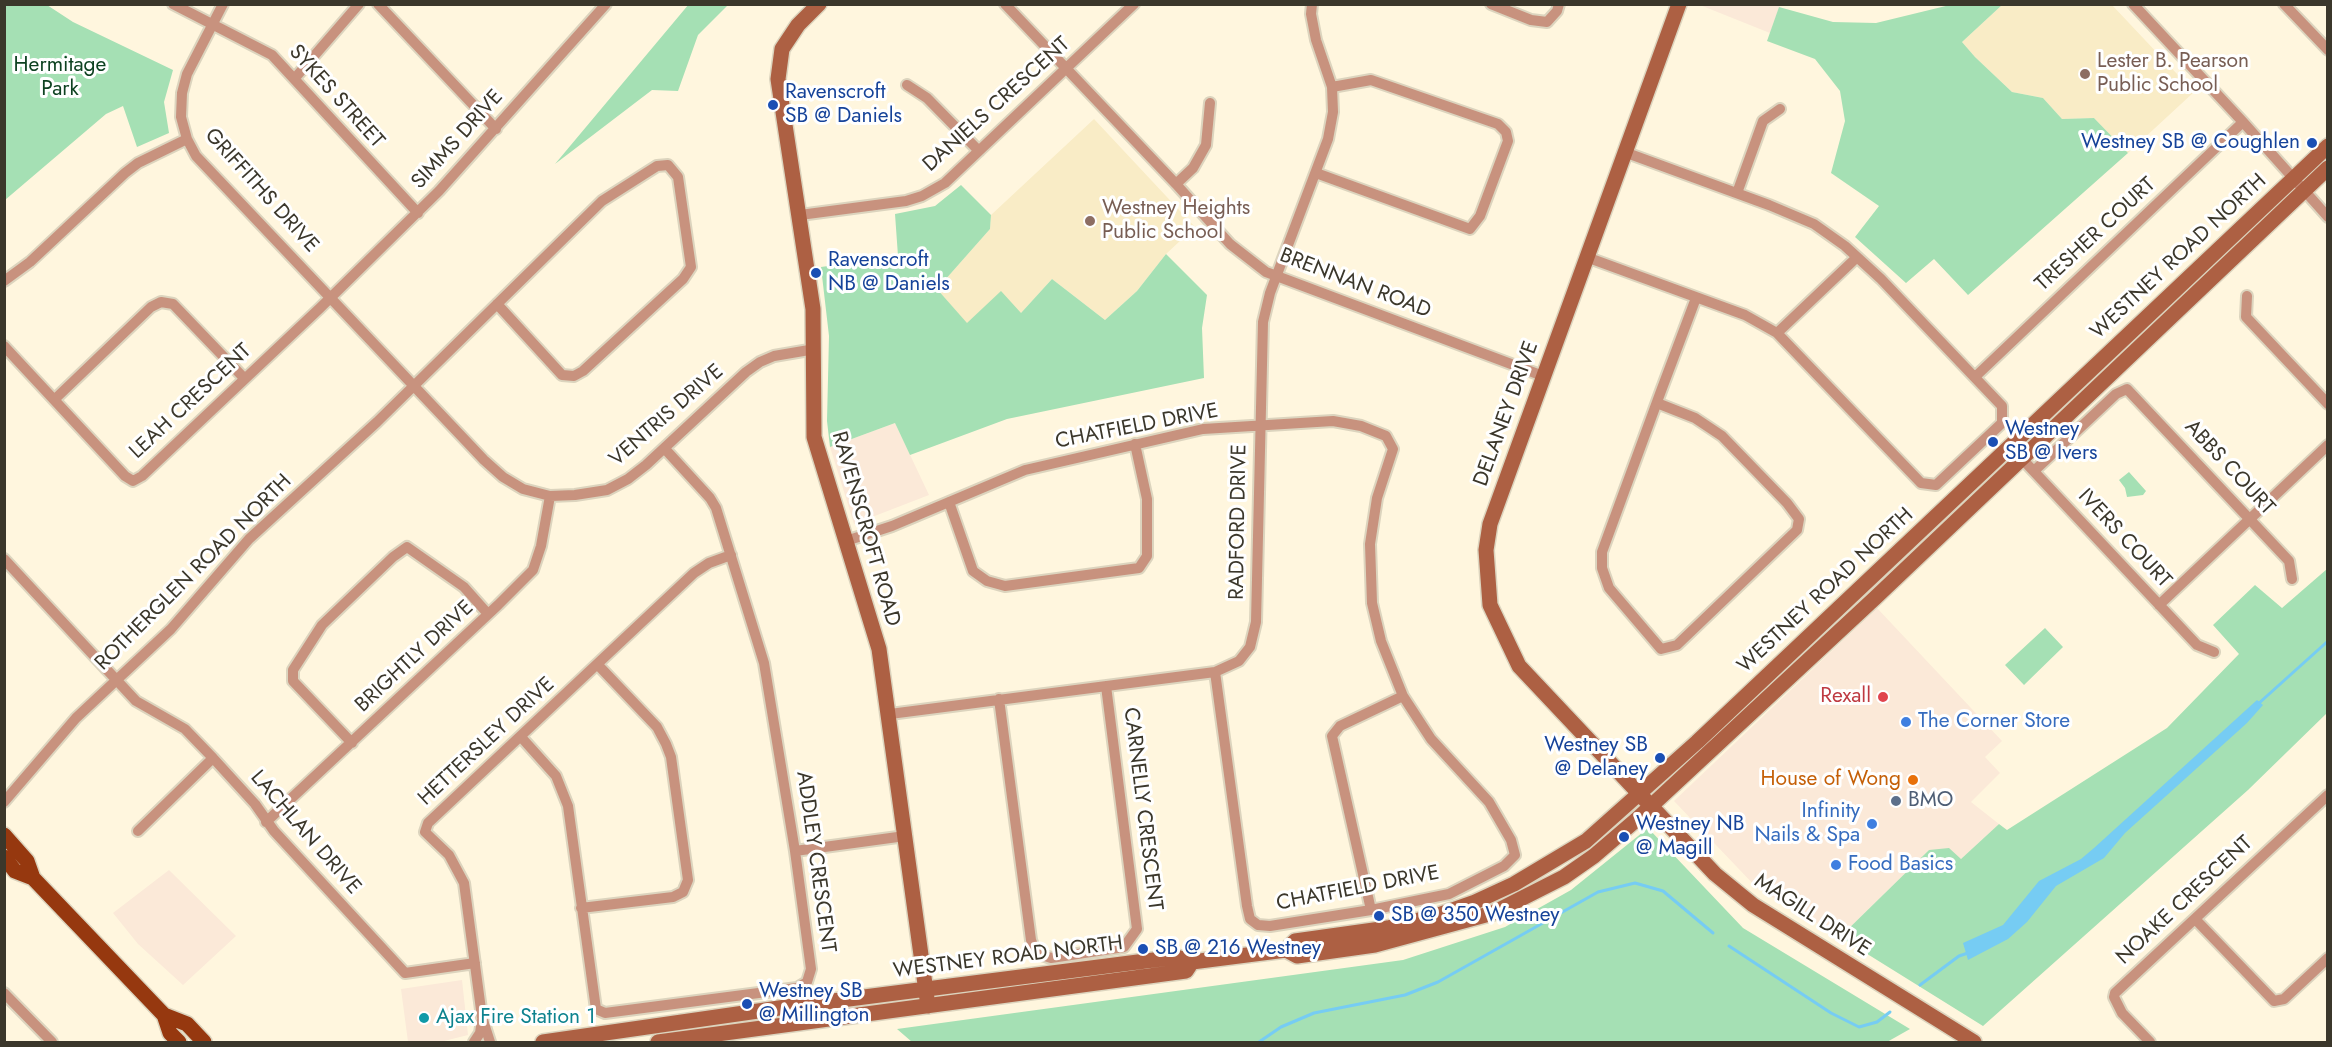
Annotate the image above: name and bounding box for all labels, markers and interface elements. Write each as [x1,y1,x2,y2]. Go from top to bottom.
street label: DANIELS CRESCENT [918,32,1076,178]
street label: SYKES STREET [283,40,389,154]
place label: Lester B. Pearson Public School [2097,49,2249,99]
park label: Hermitage Park [14,53,106,103]
marker: Lester B. Pearson Public School [2078,67,2092,81]
place label: Ravenscroft SB @ Daniels [785,80,902,130]
street label: SIMMS DRIVE [407,85,509,195]
marker: Ravenscroft SB @ Daniels [766,98,780,112]
street label: GRIFFITHS DRIVE [199,124,323,258]
place label: Westney SB @ Coughlen [2081,130,2300,156]
marker: Westney SB @ Coughlen [2305,136,2319,150]
street label: WESTNEY ROAD NORTH [2086,169,2272,345]
street label: TRESHER COURT [2031,173,2161,297]
place label: Westney Heights Public School [1102,196,1250,246]
marker: Westney Heights Public School [1083,214,1097,228]
street label: BRENNAN ROAD [1276,244,1434,324]
place label: Ravenscroft NB @ Daniels [828,248,950,298]
marker: Ravenscroft NB @ Daniels [809,266,823,280]
street label: DELANEY DRIVE [1469,338,1545,490]
street label: LEAH CRESCENT [125,339,257,465]
street label: VENTRIS DRIVE [605,360,729,472]
street label: CHATFIELD DRIVE [1053,399,1221,455]
street label: ABBS COURT [2179,415,2279,521]
place label: Westney SB @ Ivers [2005,417,2098,467]
street label: RAVENSCROFT ROAD [825,429,905,629]
marker: Westney SB @ Ivers [1986,435,2000,449]
street label: RADFORD DRIVE [1225,444,1253,600]
street label: ROTHERGLEN ROAD NORTH [91,470,297,676]
street label: IVERS COURT [2072,484,2176,594]
street label: WESTNEY ROAD NORTH [1733,503,1919,679]
street label: BRIGHTLY DRIVE [351,596,479,718]
street label: HETTERSLEY DRIVE [414,672,560,812]
place label: Rexall [1820,684,1871,710]
marker: Rexall [1876,690,1890,704]
street label: CARNELLY CRESCENT [1117,706,1167,912]
place label: The Corner Store [1918,709,2070,735]
marker: The Corner Store [1899,715,1913,729]
place label: Westney SB @ Delaney [1544,733,1648,783]
marker: Westney SB @ Delaney [1653,751,1667,765]
street label: LACHLAN DRIVE [244,766,366,900]
place label: House of Wong [1761,767,1901,793]
street label: ADDLEY CRESCENT [790,770,840,954]
marker: House of Wong [1906,773,1920,787]
place label: BMO [1908,788,1953,814]
marker: BMO [1889,794,1903,808]
place label: Infinity Nails & Spa [1755,799,1860,849]
place label: Westney NB @ Magill [1636,812,1744,862]
marker: Infinity Nails & Spa [1865,817,1879,831]
marker: Westney NB @ Magill [1617,830,1631,844]
street label: NOAKE CRESCENT [2112,831,2258,971]
place label: Food Basics [1848,852,1953,878]
marker: Food Basics [1829,858,1843,872]
street label: CHATFIELD DRIVE [1274,861,1442,917]
street label: MAGILL DRIVE [1749,869,1875,963]
place label: SB @ 350 Westney [1391,903,1559,929]
marker: SB @ 350 Westney [1372,909,1386,923]
street label: WESTNEY ROAD NORTH [892,931,1124,985]
place label: SB @ 216 Westney [1155,936,1321,962]
marker: SB @ 216 Westney [1136,942,1150,956]
place label: Westney SB @ Millington [759,979,870,1029]
marker: Westney SB @ Millington [740,997,754,1011]
place label: Ajax Fire Station 1 [436,1005,596,1031]
marker: Ajax Fire Station 1 [417,1011,431,1025]

